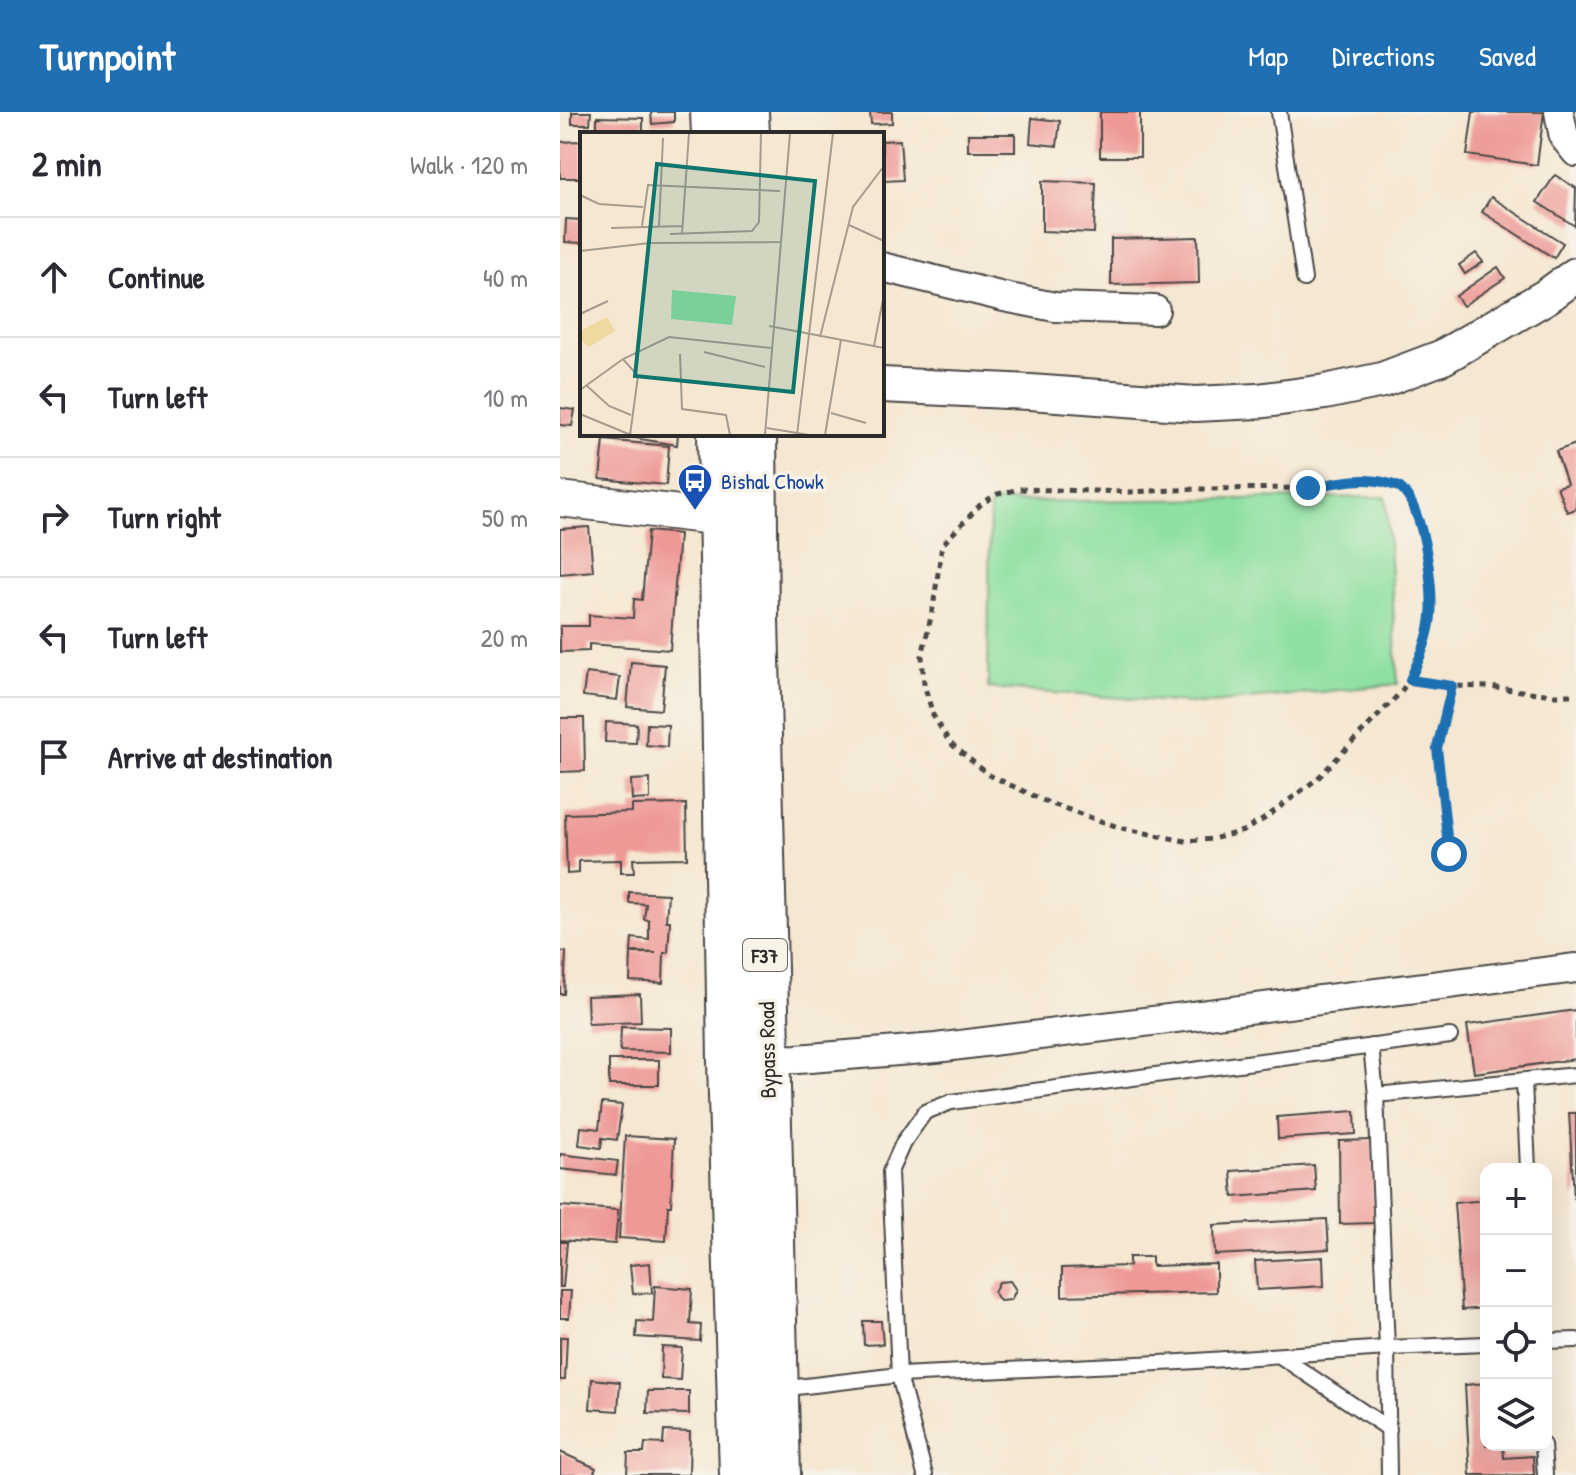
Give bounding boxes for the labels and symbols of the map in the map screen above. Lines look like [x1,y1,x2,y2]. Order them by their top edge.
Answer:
inset map [580,132,884,436]
bus stop icon: Bishal Chowk [676,462,714,512]
place label: Bishal Chowk [721,466,824,496]
route end [1290,470,1326,506]
route start [1431,836,1467,872]
road number: F37 [743,939,787,971]
street label: Bypass Road [751,1001,783,1099]

